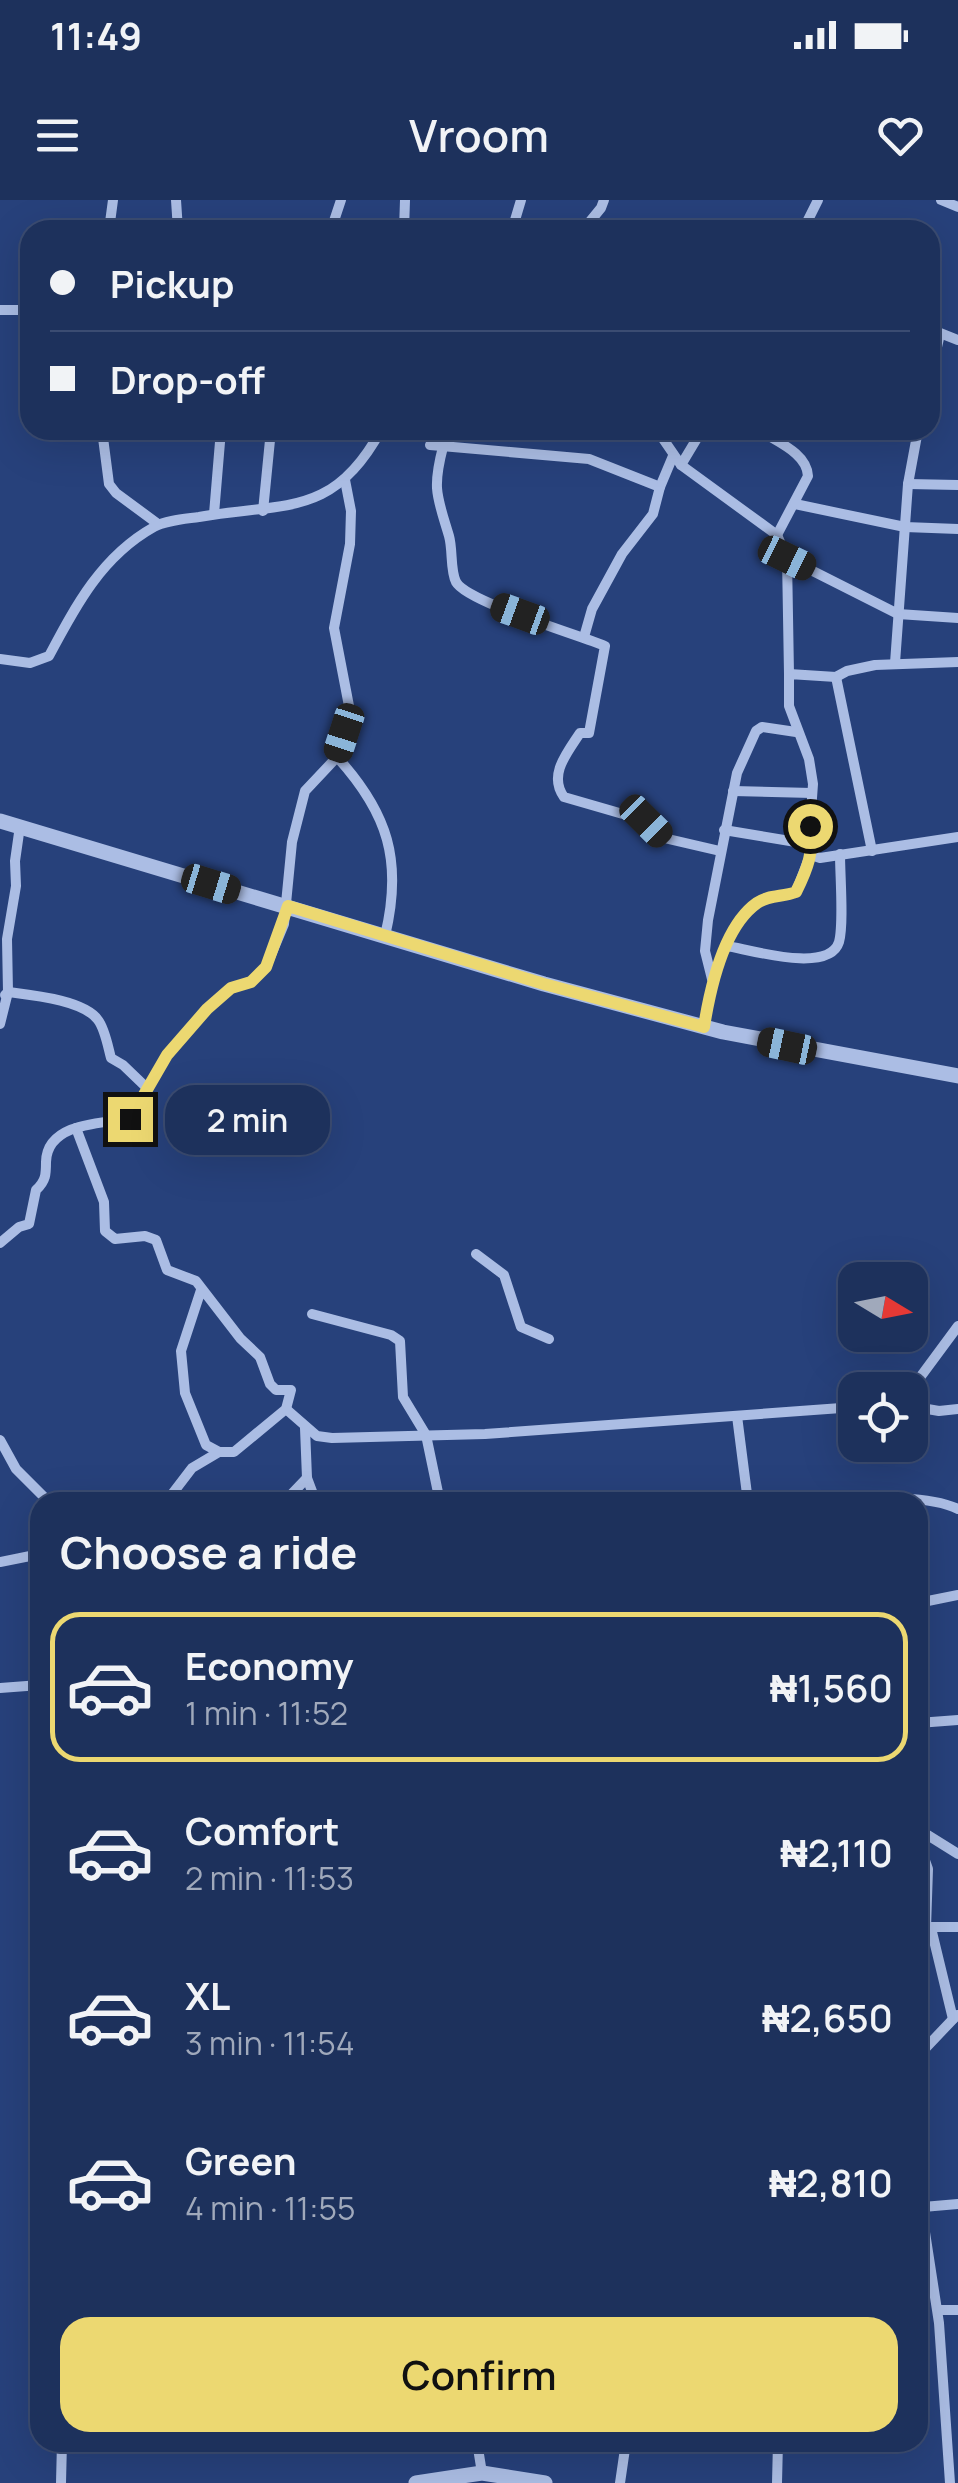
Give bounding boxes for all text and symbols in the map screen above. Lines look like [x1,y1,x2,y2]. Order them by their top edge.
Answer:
text: 11:49 [50,9,142,61]
text: Vroom [409,104,549,166]
icon: menu [30,108,85,163]
icon: heart [873,108,928,163]
text: Pickup [110,257,234,309]
text: Drop-off [110,353,265,405]
car [753,531,821,585]
car [487,590,553,638]
car [320,700,368,766]
car [614,789,678,853]
route start [788,804,833,849]
car [178,861,244,907]
car [755,1025,819,1067]
callout: 2 min [165,1084,330,1154]
route end [108,1097,153,1142]
text: 2 min [207,1098,288,1142]
north arrow [838,1262,928,1352]
map controls [838,1262,928,1462]
button: locate [838,1372,928,1462]
text: Choose a ride [60,1521,357,1583]
text: Economy [185,1639,354,1691]
icon: car [65,1642,155,1732]
text: ₦1,560 [770,1661,893,1713]
text: 1 min · 11:52 [185,1691,348,1735]
text: Comfort [185,1804,339,1856]
icon: car [65,1807,155,1897]
text: ₦2,110 [780,1826,893,1878]
text: 2 min · 11:53 [185,1856,354,1900]
text: XL [185,1969,230,2021]
icon: car [65,1972,155,2062]
text: ₦2,650 [762,1991,893,2043]
text: 3 min · 11:54 [185,2021,355,2065]
text: Green [185,2134,297,2186]
icon: car [65,2137,155,2227]
text: ₦2,810 [769,2156,893,2208]
text: 4 min · 11:55 [185,2186,355,2230]
button: Confirm [60,2317,898,2432]

